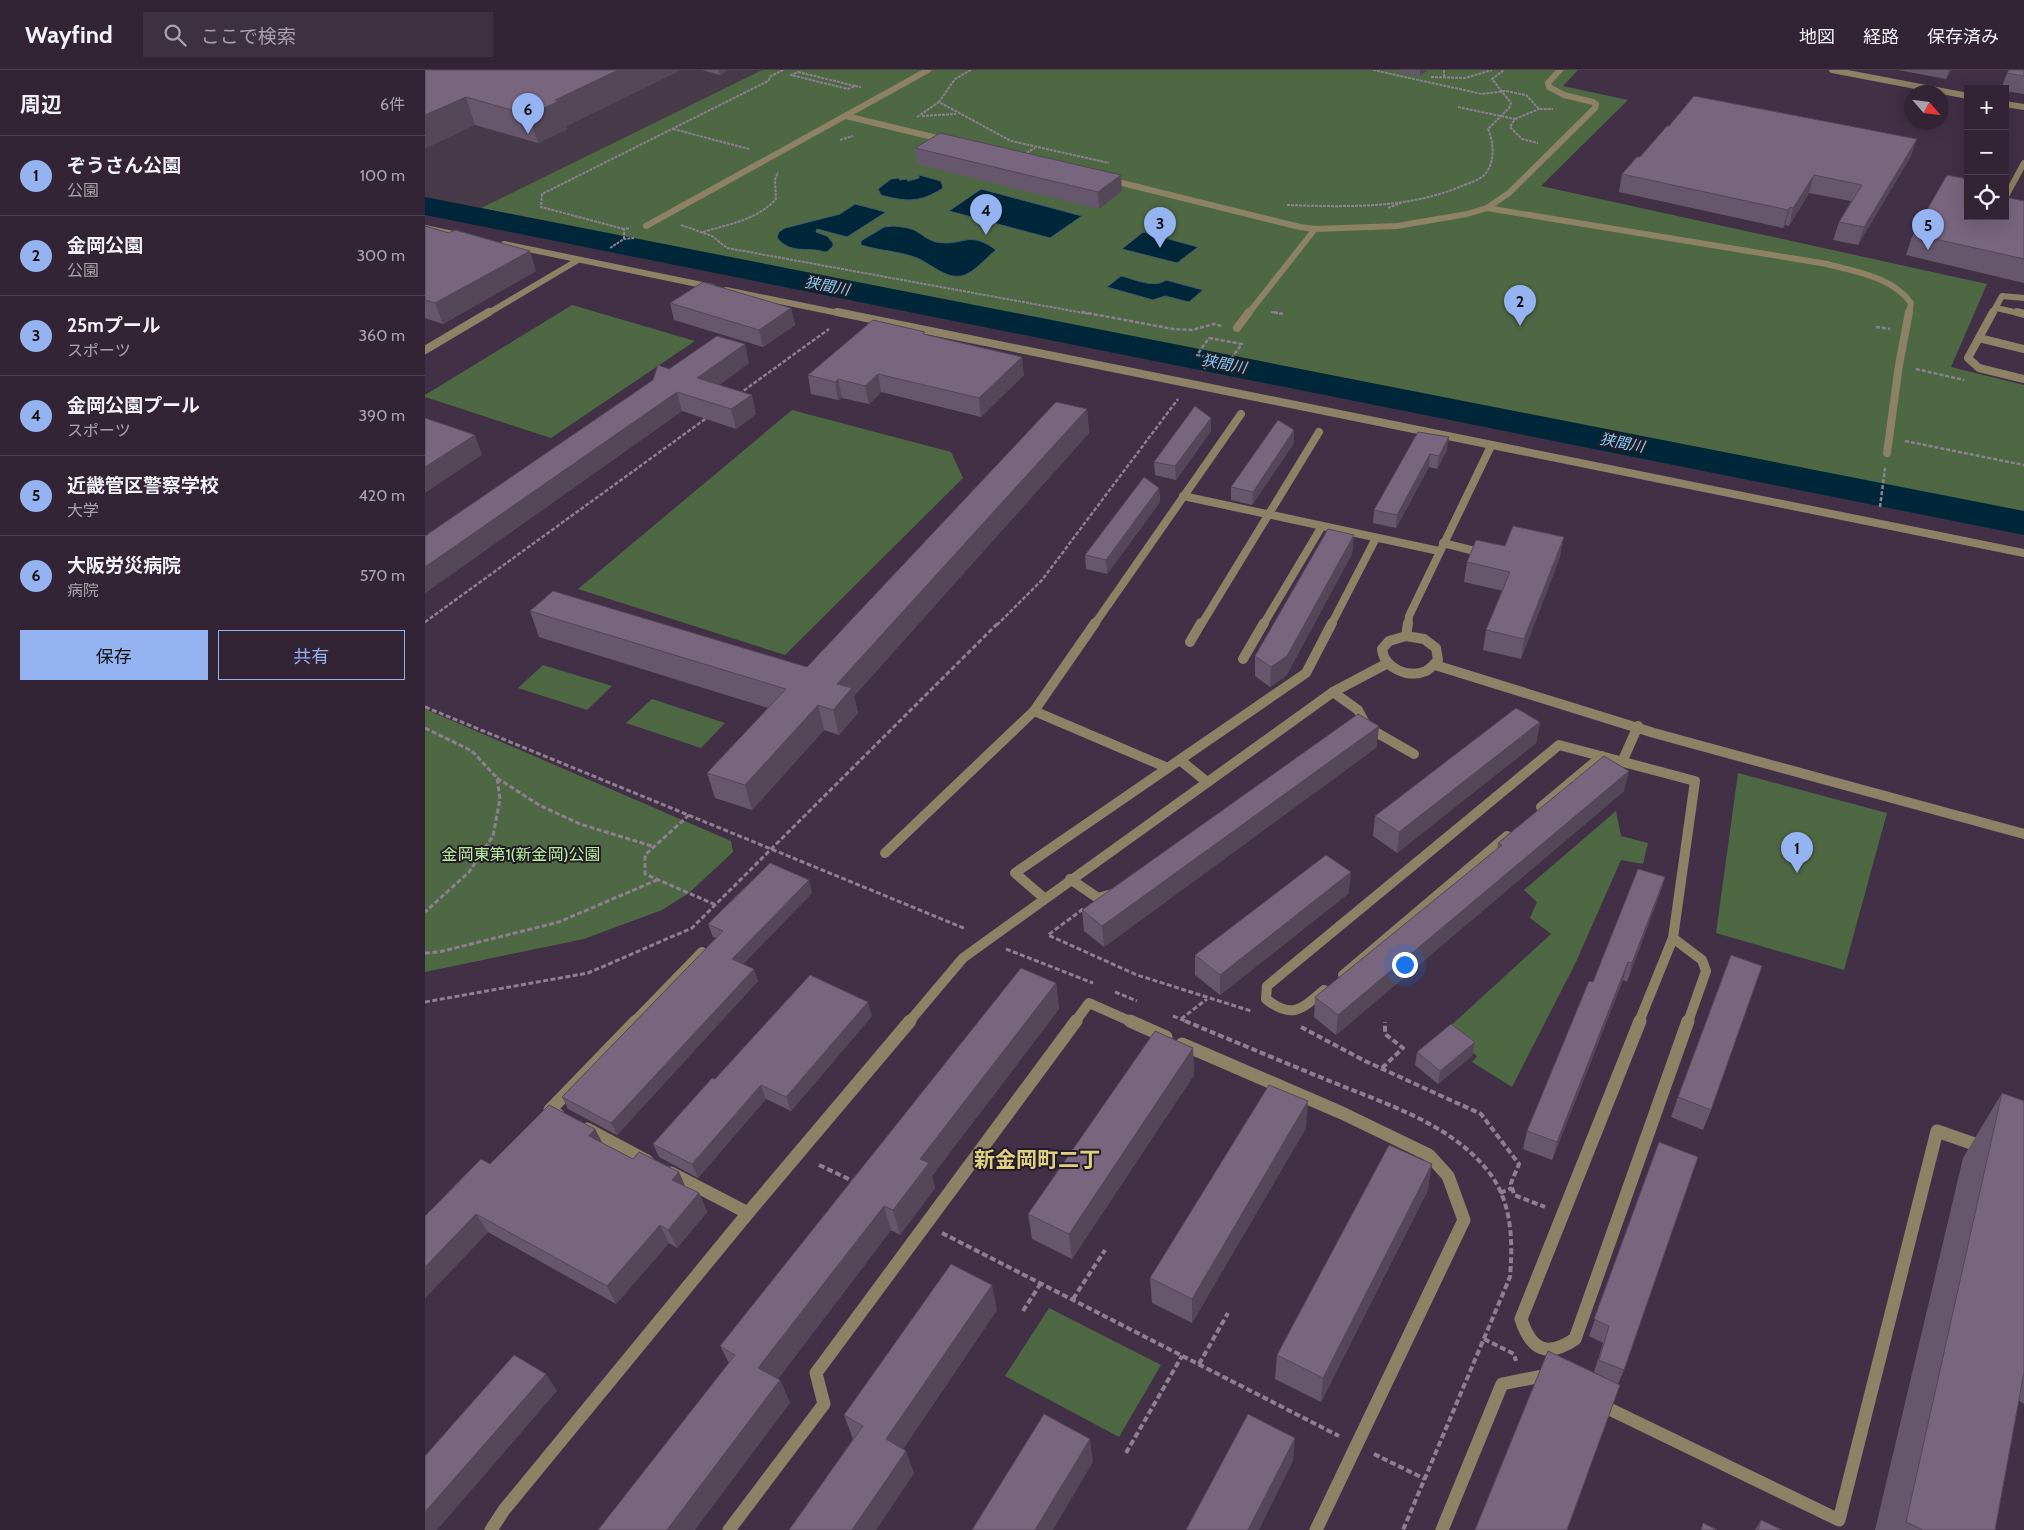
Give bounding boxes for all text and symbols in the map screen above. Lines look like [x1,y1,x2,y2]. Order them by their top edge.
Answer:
search box [143,12,493,57]
text: Wayfind [25,20,113,49]
icon: search [161,21,189,49]
text: ここで検索 [201,25,296,48]
text: 地図 [1799,26,1835,48]
text: 経路 [1863,26,1899,48]
text: 保存済み [1927,26,1999,48]
north arrow [1904,85,1949,130]
map controls [1964,85,2009,220]
button: + [1964,85,2009,130]
text: 周辺 [20,92,62,117]
pin: 6 [512,93,544,134]
text: 6件 [380,95,405,114]
button: − [1964,130,2009,175]
text: ぞうさん公園 [67,154,181,177]
text: 1 [33,166,39,185]
text: 100 m [360,166,405,185]
button: locate [1964,175,2009,220]
text: 公園 [67,181,99,200]
pin: 4 [970,194,1002,235]
pin: 3 [1144,207,1176,248]
pin: 5 [1912,209,1944,250]
text: 金岡公園 [67,234,143,257]
text: 2 [32,246,40,265]
text: 300 m [356,246,405,265]
text: 公園 [67,261,99,280]
water label: 狭間川 [803,273,853,300]
pin: 2 [1504,285,1536,326]
text: 25mプール [67,314,161,337]
text: 3 [32,326,40,345]
text: 360 m [358,326,405,345]
text: スポーツ [67,341,131,360]
water label: 狭間川 [1200,351,1250,378]
text: 金岡公園プール [67,394,200,417]
text: 4 [31,406,41,425]
text: 390 m [358,406,405,425]
text: スポーツ [67,421,131,440]
water label: 狭間川 [1598,430,1648,457]
text: 近畿管区警察学校 [67,474,219,497]
text: 5 [32,486,40,505]
text: 420 m [359,486,405,505]
text: 大学 [67,501,99,520]
text: 大阪労災病院 [67,554,181,577]
text: 6 [32,566,41,585]
text: 570 m [360,566,405,585]
text: 病院 [67,581,99,600]
button: 保存 [20,630,208,680]
button: 共有 [218,630,405,680]
pin: 1 [1781,832,1813,873]
park label: 金岡東第1(新金岡)公園 [441,845,601,864]
your location [1392,952,1418,978]
district label: 新金岡町二丁 [974,1147,1100,1172]

